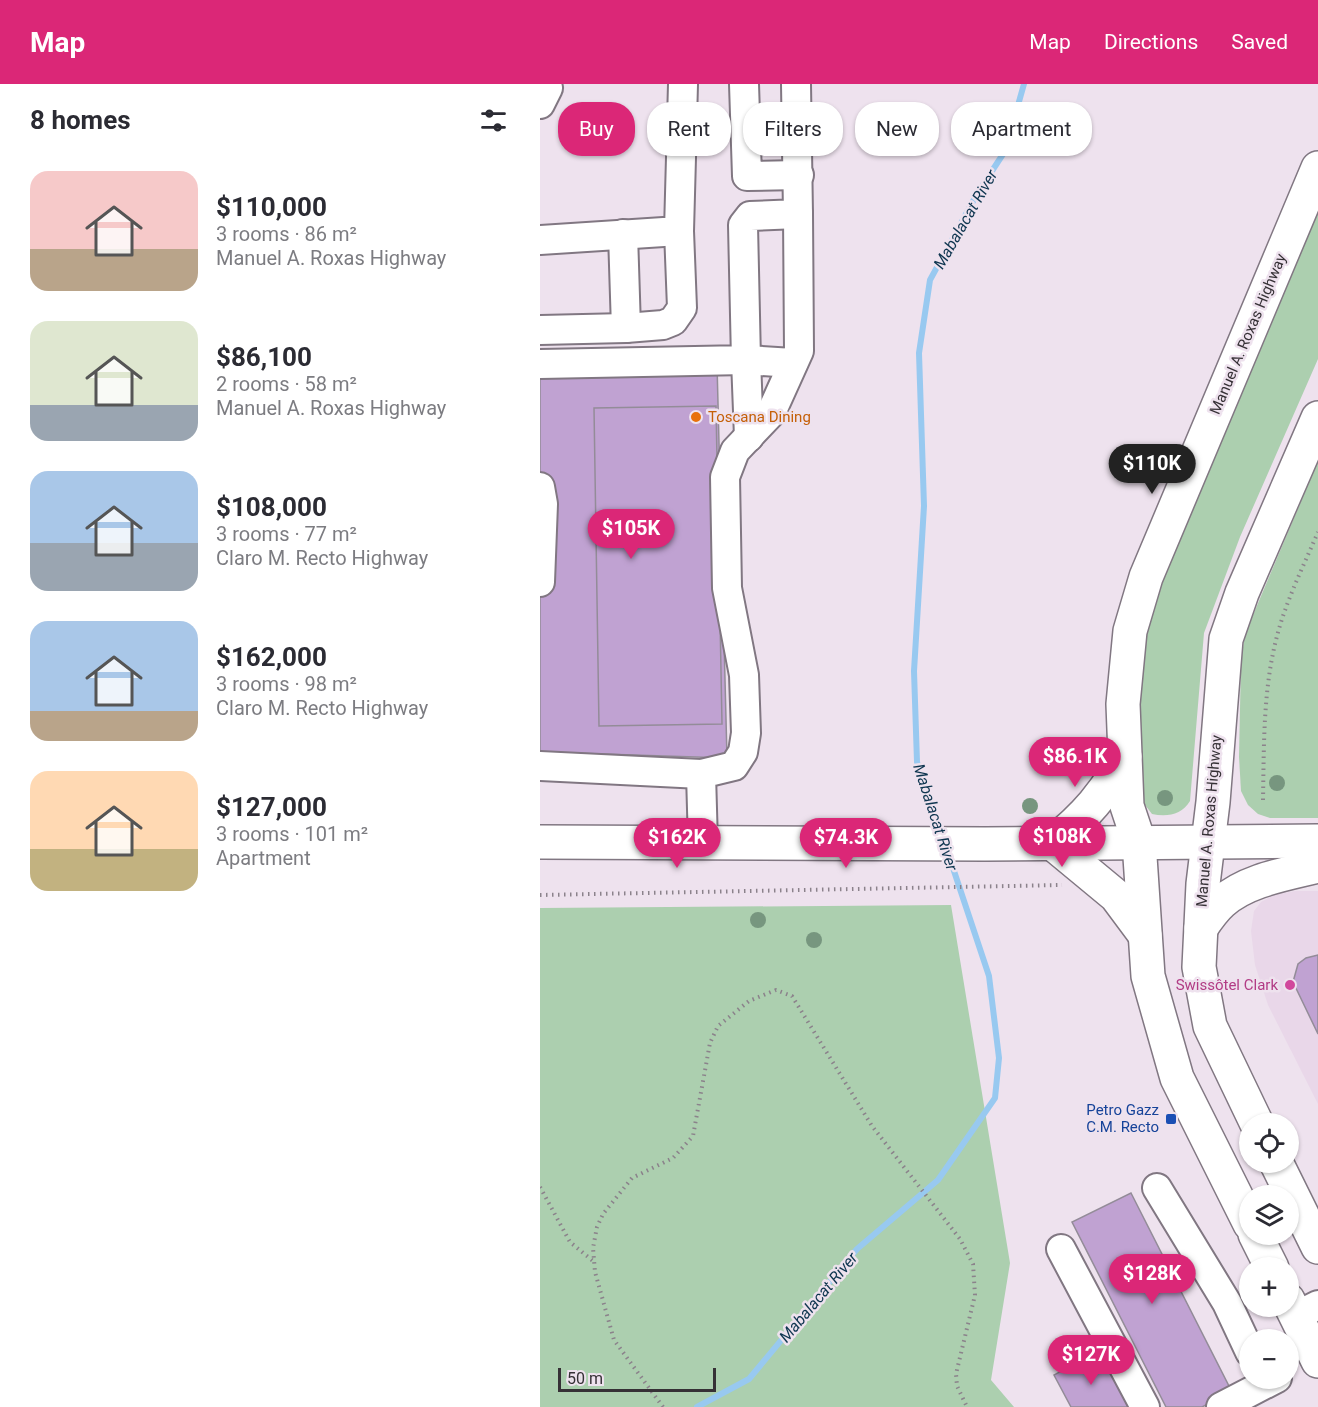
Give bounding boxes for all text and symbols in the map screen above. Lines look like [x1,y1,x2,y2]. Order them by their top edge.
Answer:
text: Map [30,26,85,59]
text: Map [1029,30,1071,54]
text: Directions [1104,30,1198,54]
text: Saved [1231,30,1288,54]
chip: Buy [558,102,635,156]
chip: Rent [647,102,731,156]
chip: Filters [743,102,843,156]
chip: New [855,102,939,156]
chip: Apartment [951,102,1092,156]
icon: filters [477,104,510,137]
text: 8 homes [30,105,131,135]
water label: Mabalacat River [929,166,1002,272]
text: $110,000 [216,192,327,222]
icon: home [78,195,150,267]
text: 3 rooms · 86 m² [216,222,357,246]
text: Manuel A. Roxas Highway [216,246,446,270]
street label: Manuel A. Roxas Highway [1206,251,1290,417]
text: $86,100 [216,342,312,372]
icon: home [78,345,150,417]
text: 2 rooms · 58 m² [216,372,357,396]
text: Manuel A. Roxas Highway [216,396,446,420]
place label: Toscana Dining [708,408,811,426]
marker: Toscana Dining [689,410,703,424]
pin: $110K [1110,444,1194,495]
text: $110K [1123,451,1181,475]
text: $108,000 [216,492,327,522]
icon: home [78,495,150,567]
pin: $105K [589,509,673,560]
text: $105K [602,516,660,540]
text: 3 rooms · 77 m² [216,522,357,546]
text: Claro M. Recto Highway [216,546,428,570]
text: $162,000 [216,642,327,672]
icon: home [78,645,150,717]
text: 3 rooms · 98 m² [216,672,357,696]
text: Claro M. Recto Highway [216,696,428,720]
street label: Manuel A. Roxas Highway [1193,734,1225,908]
pin: $86.1K [1026,737,1124,788]
text: $86.1K [1043,744,1107,768]
water label: Mabalacat River [909,761,962,874]
text: $127,000 [216,792,327,822]
icon: home [78,795,150,867]
pin: $108K [1020,817,1104,868]
pin: $162K [635,818,719,869]
pin: $74.3K [797,818,895,869]
text: 3 rooms · 101 m² [216,822,368,846]
text: $108K [1033,824,1091,848]
text: $162K [648,825,706,849]
text: $74.3K [814,825,878,849]
text: Apartment [216,846,311,870]
place label: Swissôtel Clark [1176,976,1278,994]
marker: Swissôtel Clark [1283,978,1297,992]
place label: Petro Gazz C.M. Recto [1086,1101,1159,1136]
marker: Petro Gazz C.M. Recto [1164,1112,1178,1126]
map controls [1239,1113,1299,1389]
button: locate [1239,1113,1299,1173]
button: layers [1239,1185,1299,1245]
water label: Mabalacat River [775,1248,862,1346]
pin: $128K [1110,1254,1194,1305]
button: + [1239,1257,1299,1317]
text: $128K [1123,1261,1181,1285]
button: − [1239,1329,1299,1389]
pin: $127K [1049,1335,1133,1386]
text: $127K [1062,1342,1120,1366]
scale bar [558,1365,716,1392]
text: 50 m [567,1369,603,1388]

